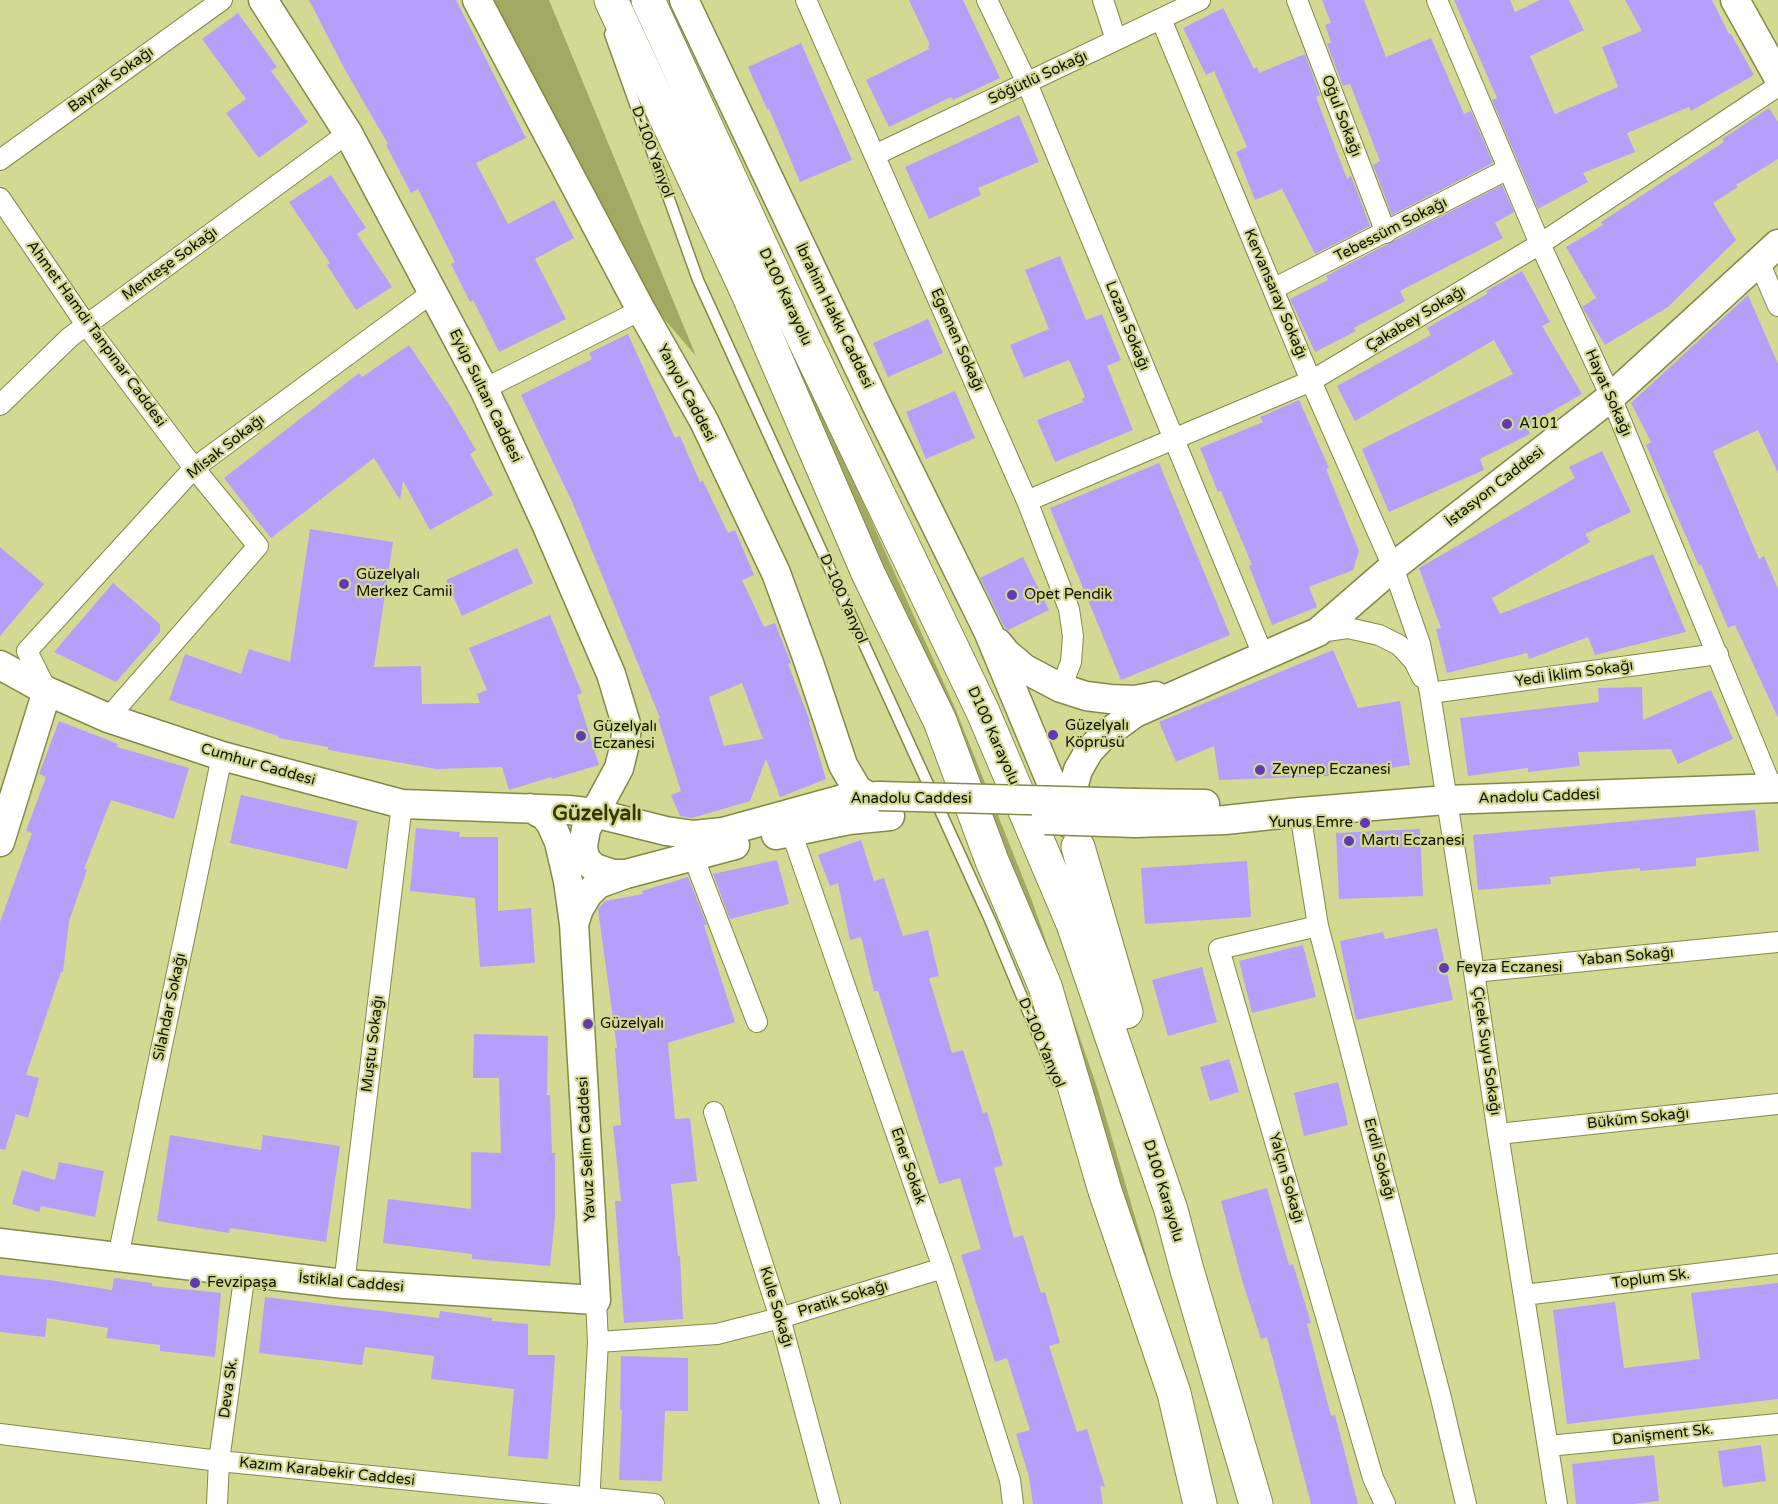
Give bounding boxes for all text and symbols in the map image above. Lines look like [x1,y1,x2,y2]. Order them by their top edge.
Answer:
street label: Bayrak Sokağı [65,43,157,117]
street label: Söğütlü Sokağı [985,47,1091,109]
street label: Oğul Sokağı [1317,73,1365,159]
street label: D-100 Yanyol [627,104,677,200]
street label: Tebessüm Sokağı [1332,194,1450,266]
street label: Menteşe Sokağı [119,223,221,305]
street label: Kervansaray Sokağı [1239,226,1311,362]
street label: Ahmet Hamdi Tanpınar Caddesi [22,237,170,431]
street label: İbrahim Hakkı Caddesi [791,240,877,392]
street label: D100 Karayolu [754,245,816,349]
street label: Lozan Sokağı [1101,279,1153,373]
street label: Çakabey Sokağı [1363,282,1469,356]
street label: Egemen Sokağı [926,286,988,394]
street label: Eyüp Sultan Caddesi [445,326,525,466]
street label: Yanyol Caddesi [653,341,719,445]
street label: Hayat Sokağı [1581,347,1635,439]
street label: Misak Sokağı [184,411,268,483]
place label: A101 [1519,415,1558,433]
marker: A101 [1500,417,1514,431]
street label: İstasyon Caddesi [1442,443,1548,531]
street label: D-100 Yanyol [815,551,871,647]
place label: Güzelyalı Merkez Camii [356,566,453,601]
marker: Güzelyalı Merkez Camii [337,577,351,591]
place label: Opet Pendik [1024,586,1112,604]
marker: Opet Pendik [1005,588,1019,602]
street label: Yedi İklim Sokağı [1514,657,1634,691]
street label: D100 Karayolu [963,684,1023,788]
place label: Güzelyalı Köprüsü [1065,717,1129,752]
place label: Güzelyalı Eczanesi [593,718,657,753]
marker: Güzelyalı Köprüsü [1046,728,1060,742]
marker: Güzelyalı Eczanesi [574,729,588,743]
street label: Cumhur Caddesi [199,740,317,790]
place label: Zeynep Eczanesi [1272,761,1391,779]
marker: Zeynep Eczanesi [1253,763,1267,777]
street label: Anadolu Caddesi [1478,786,1600,808]
street label: Anadolu Caddesi [850,790,972,808]
district label: Güzelyalı [552,801,642,827]
place label: Yunus Emre [1269,814,1353,832]
marker: Yunus Emre [1358,816,1372,830]
place label: Martı Eczanesi [1361,832,1465,850]
marker: Martı Eczanesi [1342,834,1356,848]
street label: Yaban Sokağı [1578,944,1674,970]
street label: Silahdar Sokağı [150,951,190,1063]
place label: Feyza Eczanesi [1456,959,1563,977]
marker: Feyza Eczanesi [1437,961,1451,975]
street label: Çiçek Suyu Sokağı [1468,985,1504,1117]
street label: Muştu Sokağı [358,995,388,1093]
street label: D-100 Yanyol [1014,995,1068,1091]
place label: Güzelyalı [600,1015,664,1033]
marker: Güzelyalı [581,1017,595,1031]
street label: Yavuz Selim Caddesi [574,1076,600,1222]
street label: Büküm Sokağı [1586,1105,1690,1133]
street label: Erdil Sokağı [1359,1116,1399,1202]
street label: Ener Sokak [887,1125,929,1207]
street label: Yalçın Sokağı [1264,1131,1308,1225]
street label: D100 Karayolu [1139,1138,1187,1244]
street label: Kule Sokağı [755,1265,797,1349]
street label: Toplum Sk. [1611,1265,1691,1293]
street label: İstiklal Caddesi [297,1269,405,1297]
place label: Fevzipaşa [207,1274,277,1292]
marker: Fevzipaşa [188,1276,202,1290]
street label: Pratik Sokağı [796,1277,890,1321]
street label: Deva Sk. [216,1357,242,1419]
street label: Danişment Sk. [1612,1421,1714,1449]
street label: Kazım Karabekir Caddesi [238,1454,416,1490]

